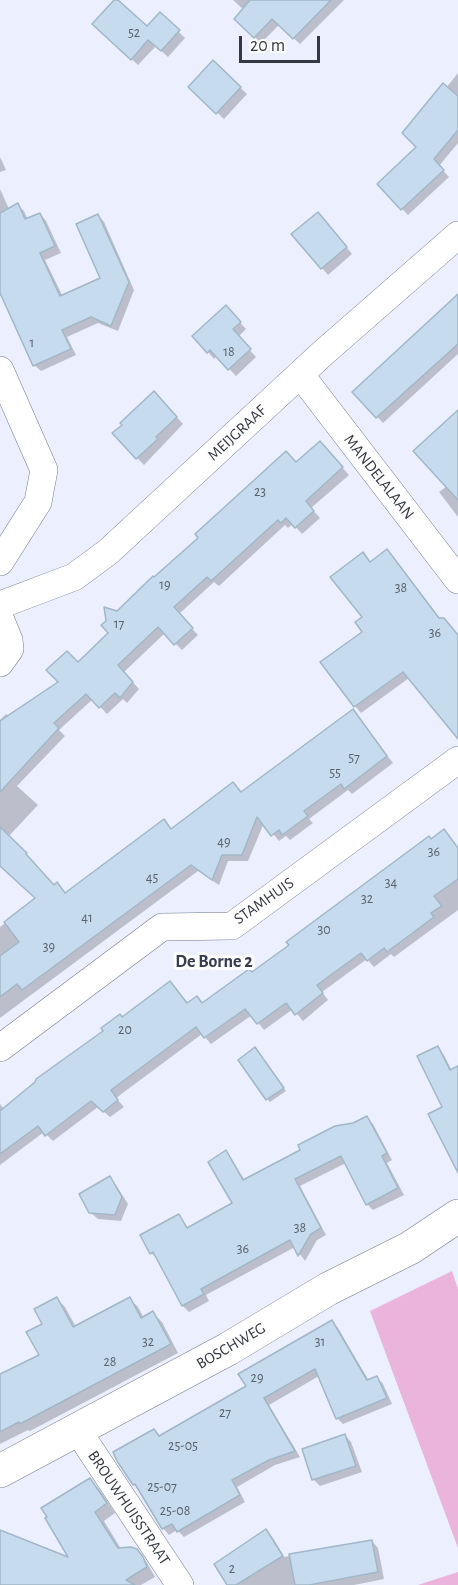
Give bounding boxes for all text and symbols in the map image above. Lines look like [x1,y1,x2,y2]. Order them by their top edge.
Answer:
scale bar [242,24,323,62]
house number: 52 [128,25,140,41]
text: 20 m [250,37,285,55]
house number: 1 [30,335,34,351]
house number: 18 [223,344,235,360]
street label: MEIJGRAAF [204,401,270,465]
street label: MANDELALAAN [340,431,418,523]
house number: 23 [254,484,266,500]
house number: 19 [159,577,171,593]
house number: 38 [395,580,407,596]
house number: 17 [114,616,124,632]
house number: 36 [429,625,441,641]
house number: 57 [348,750,360,766]
house number: 55 [329,765,341,781]
house number: 49 [217,834,231,850]
house number: 36 [428,844,440,860]
house number: 45 [146,870,158,886]
street label: STAMHUIS [230,873,298,929]
house number: 34 [385,875,397,891]
house number: 32 [361,891,373,907]
house number: 41 [81,910,93,926]
house number: 30 [317,922,331,938]
house number: 39 [43,939,55,955]
district label: De Borne 2 [175,951,253,973]
house number: 20 [118,1022,132,1038]
house number: 38 [294,1220,306,1236]
house number: 36 [237,1241,249,1257]
street label: BOSCHWEG [193,1319,269,1373]
house number: 32 [142,1334,154,1350]
house number: 31 [315,1334,325,1350]
house number: 28 [103,1354,117,1370]
house number: 29 [251,1370,263,1386]
house number: 27 [219,1405,231,1421]
house number: 25-05 [168,1438,198,1454]
street label: BROUWHUISSTRAAT [84,1447,174,1569]
house number: 25-07 [147,1479,177,1495]
house number: 25-08 [160,1503,190,1519]
house number: 2 [229,1561,235,1577]

